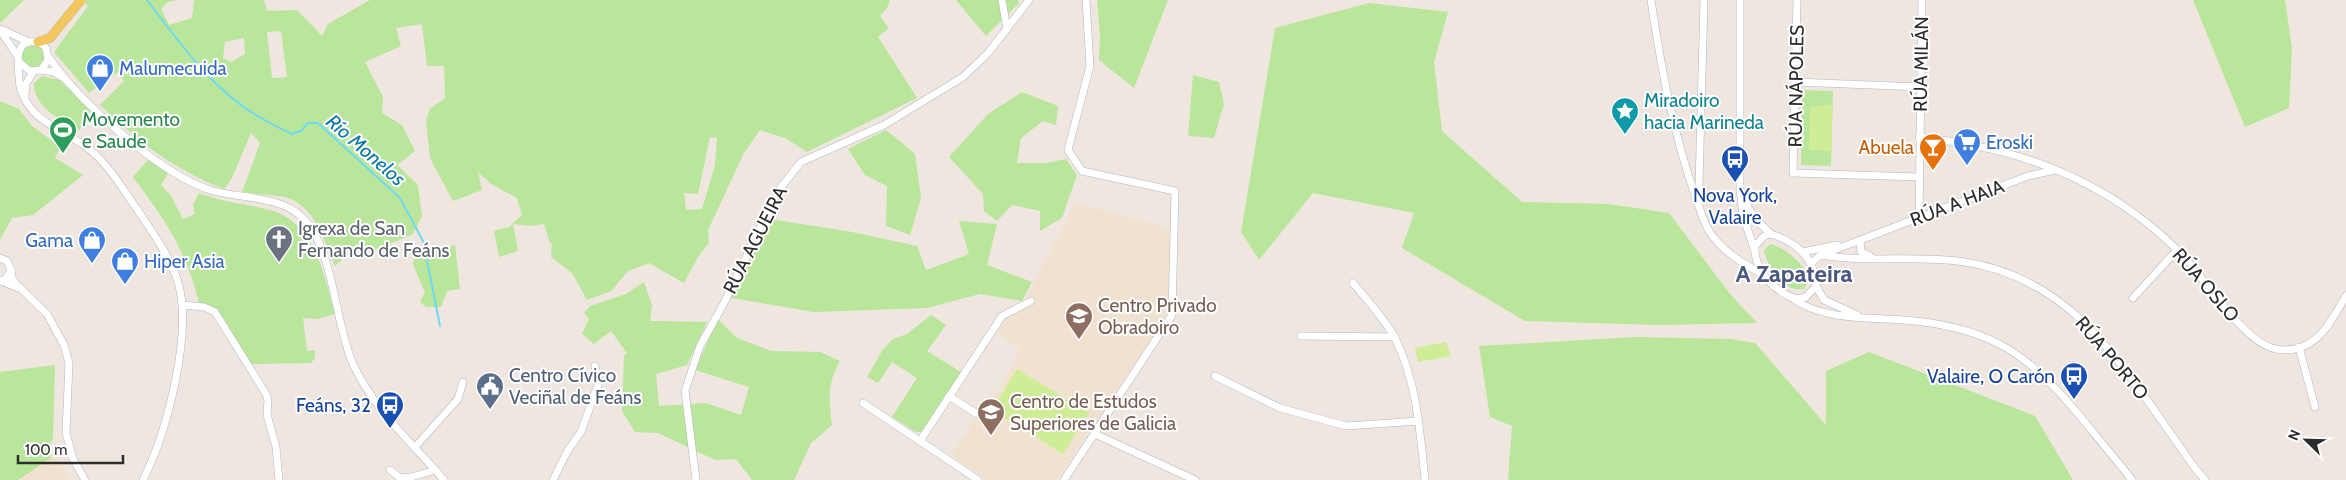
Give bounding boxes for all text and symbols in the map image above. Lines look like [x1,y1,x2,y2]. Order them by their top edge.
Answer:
street label: RÚA MILÁN [1908,16,1933,112]
street label: RÚA NÁPOLES [1782,24,1809,147]
shop icon: Malumecuida [85,53,115,92]
place label: Malumecuida [119,57,227,80]
place label: Miradoiro hacia Marineda [1644,89,1764,134]
place icon: Miradoiro hacia Marineda [1610,96,1640,135]
place label: Movemento e Saude [82,108,180,153]
water label: Río Monelos [322,109,411,191]
sports icon: Movemento e Saude [48,115,78,154]
supermarket icon: Eroski [1952,127,1982,166]
place label: Eroski [1986,131,2033,154]
bar icon: Abuela [1918,132,1948,171]
place label: Abuela [1858,136,1914,159]
bus stop icon: Nova York, Valaire [1720,144,1750,183]
street label: RÚA A HAIA [1907,174,2007,231]
street label: RÚA AGUEIRA [717,182,792,298]
place label: Nova York, Valaire [1693,184,1777,229]
place label: Igrexa de San Fernando de Feáns [298,217,450,262]
church icon: Igrexa de San Fernando de Feáns [264,224,294,263]
shop icon: Gama [77,225,107,264]
place label: Gama [25,229,73,252]
street label: RÚA OSLO [2168,243,2245,327]
shop icon: Hiper Asia [110,246,140,285]
place label: Hiper Asia [144,250,225,273]
district label: A Zapateira [1736,259,1852,288]
place label: Centro Privado Obradoiro [1098,294,1217,339]
school or university icon: Centro Privado Obradoiro [1064,301,1094,340]
street label: RÚA PORTO [2070,311,2154,404]
bus stop icon: Valaire, O Carón [2059,361,2089,400]
place label: Centro Cívico Veciñal de Feáns [509,364,641,409]
place label: Valaire, O Carón [1927,365,2055,388]
public building icon: Centro Cívico Veciñal de Feáns [475,371,505,410]
bus stop icon: Feáns, 32 [375,390,405,429]
place label: Centro de Estudos Superiores de Galicia [1010,390,1176,435]
place label: Feáns, 32 [296,394,371,417]
school or university icon: Centro de Estudos Superiores de Galicia [976,397,1006,436]
north arrow [2281,415,2331,465]
text: N [2284,427,2304,443]
scale bar [18,432,122,464]
text: 100 m [25,441,67,459]

